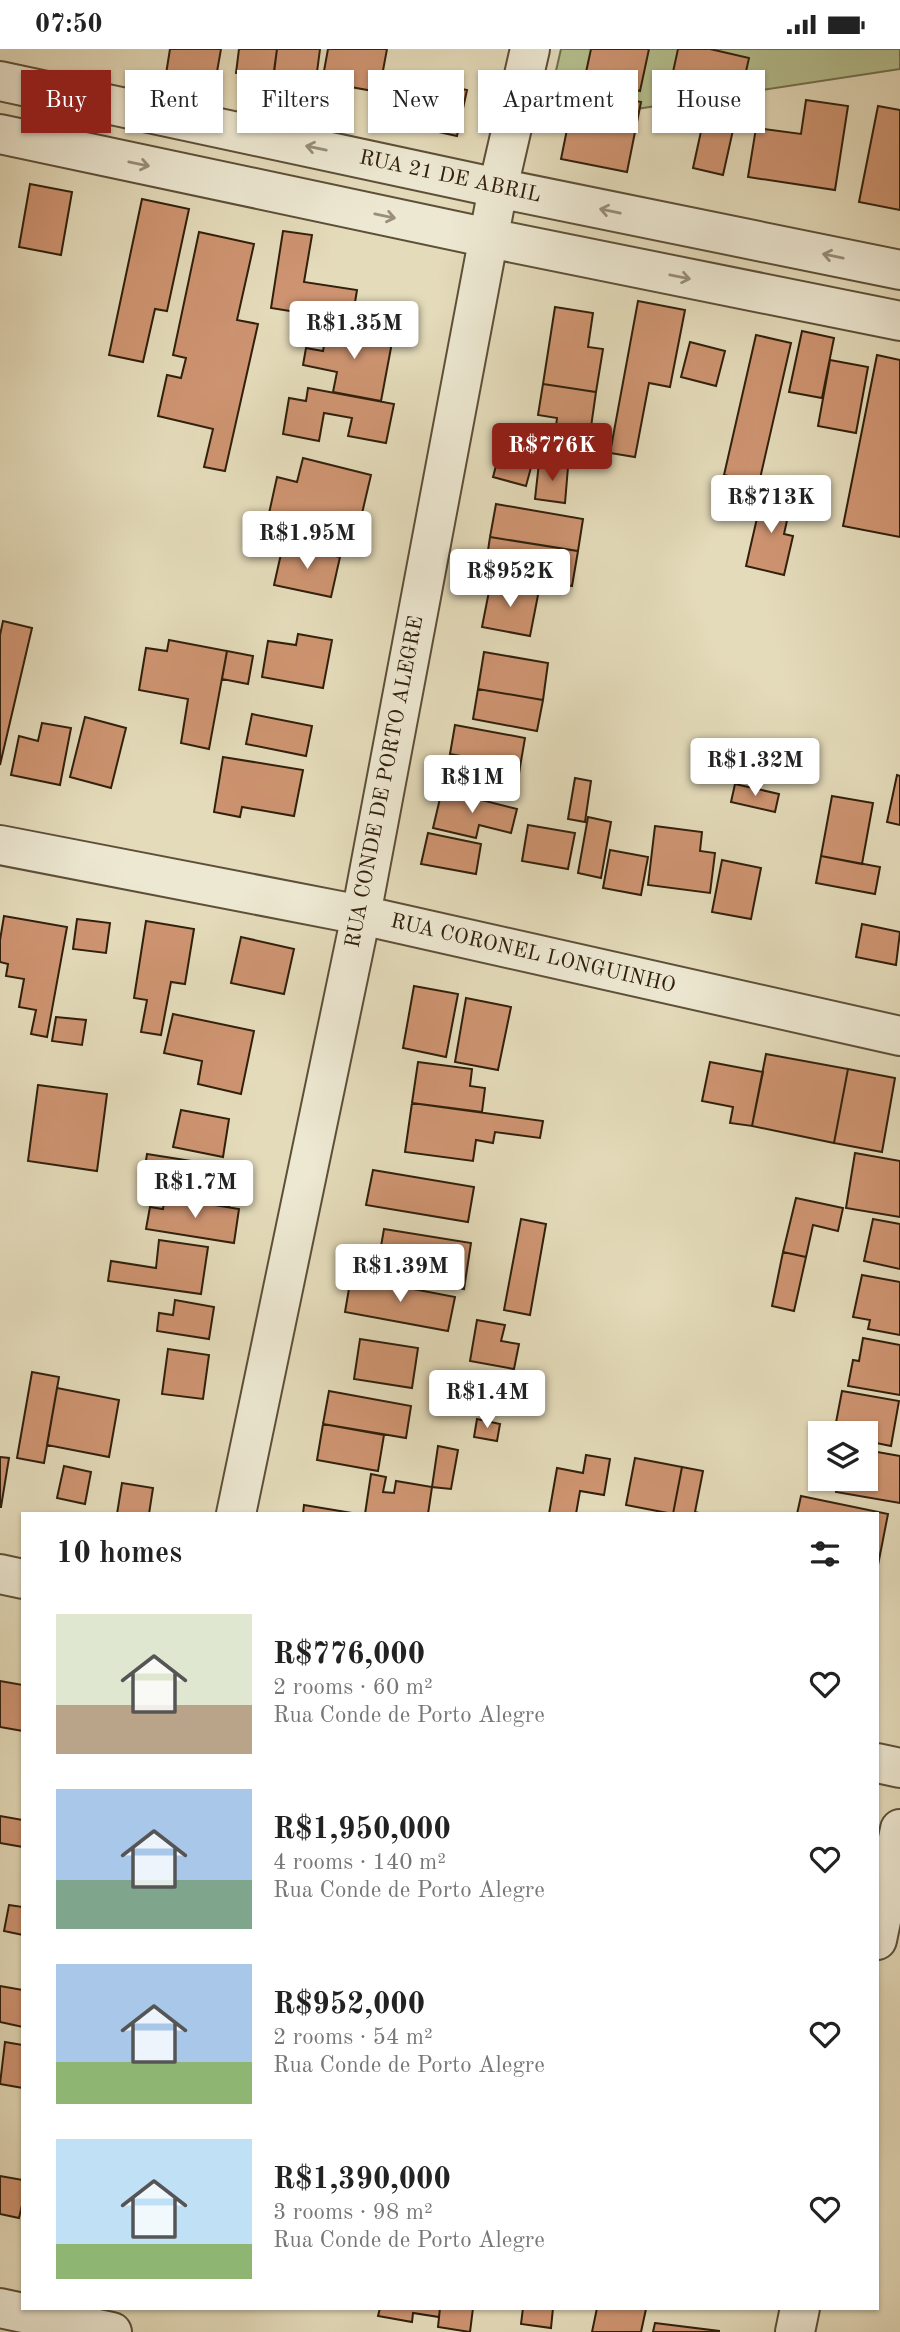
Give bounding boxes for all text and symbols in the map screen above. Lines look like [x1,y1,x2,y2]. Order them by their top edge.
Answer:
text: 07:50 [35,12,103,38]
chip: Buy [21,70,111,133]
chip: Rent [125,70,223,133]
chip: Filters [237,70,354,133]
chip: New [368,70,464,133]
chip: Apartment [478,70,638,133]
chip: House [652,70,765,133]
one-way arrow [305,141,328,155]
street label: RUA 21 DE ABRIL [357,147,543,207]
one-way arrow [127,157,150,171]
one-way arrow [599,203,622,217]
one-way arrow [373,210,396,224]
one-way arrow [822,249,845,263]
one-way arrow [668,270,691,284]
pin: R$1.35M [289,301,419,361]
text: R$1.35M [305,312,403,335]
pin: R$776K [495,423,609,483]
text: R$776K [508,434,596,457]
pin: R$713K [714,475,828,535]
text: R$713K [727,486,815,509]
pin: R$1.95M [242,511,372,571]
text: R$1.95M [258,522,356,545]
pin: R$952K [453,549,567,609]
text: R$952K [466,560,554,583]
street label: RUA CONDE DE PORTO ALEGRE [342,614,428,950]
pin: R$1.32M [690,739,820,798]
text: R$1.32M [706,749,804,772]
pin: R$1M [431,755,513,815]
text: R$1M [440,766,504,789]
street label: RUA CORONEL LONGUINHO [388,911,678,997]
pin: R$1.7M [138,1161,252,1220]
text: R$1.7M [153,1171,237,1194]
pin: R$1.39M [335,1245,465,1304]
text: R$1.39M [351,1255,449,1278]
pin: R$1.4M [430,1371,544,1430]
text: R$1.4M [445,1381,529,1404]
map controls [808,1421,878,1491]
button: layers [808,1421,878,1491]
icon: filters [806,1535,844,1573]
text: 10 homes [56,1539,182,1569]
text: R$776,000 [273,1640,425,1670]
icon: home [112,1642,196,1726]
icon: heart [806,1665,844,1703]
text: 2 rooms · 60 m² [273,1676,433,1699]
text: Rua Conde de Porto Alegre [273,1704,545,1727]
text: R$1,950,000 [273,1815,451,1845]
icon: home [112,1817,196,1901]
icon: heart [806,1840,844,1878]
text: 4 rooms · 140 m² [273,1851,446,1874]
text: Rua Conde de Porto Alegre [273,1879,545,1902]
text: R$952,000 [273,1990,425,2020]
icon: home [112,1992,196,2076]
icon: heart [806,2015,844,2053]
text: 2 rooms · 54 m² [273,2026,433,2049]
text: Rua Conde de Porto Alegre [273,2054,545,2077]
text: R$1,390,000 [273,2165,451,2195]
icon: home [112,2167,196,2251]
icon: heart [806,2190,844,2228]
text: 3 rooms · 98 m² [273,2201,433,2224]
text: Rua Conde de Porto Alegre [273,2229,545,2252]

